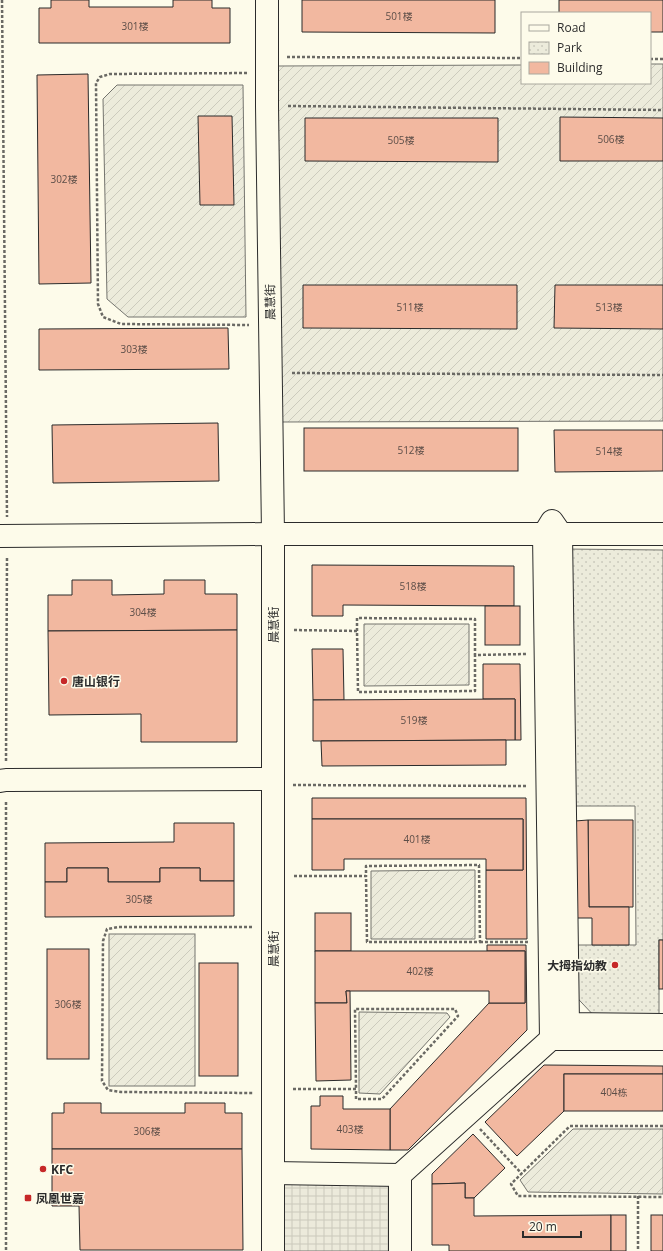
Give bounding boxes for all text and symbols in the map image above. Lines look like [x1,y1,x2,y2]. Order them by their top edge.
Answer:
house number: 501楼 [385,9,413,23]
legend [521,12,651,84]
house number: 301楼 [121,19,149,33]
text: Road [557,19,586,36]
text: Park [557,39,583,56]
text: Building [557,59,603,76]
house number: 506楼 [597,132,625,146]
house number: 505楼 [387,133,415,147]
house number: 302楼 [50,172,78,186]
street label: 晨慧街 [261,284,279,320]
house number: 511楼 [396,300,424,314]
house number: 513楼 [595,300,623,314]
house number: 303楼 [120,342,148,356]
house number: 512楼 [397,443,425,457]
house number: 514楼 [595,444,623,458]
house number: 518楼 [399,579,427,593]
house number: 304楼 [129,605,157,619]
street label: 晨慧街 [265,607,282,643]
place label: 唐山银行 [72,673,120,690]
marker: 唐山银行 [59,676,69,686]
house number: 519楼 [400,713,428,727]
house number: 401楼 [403,832,431,846]
house number: 305楼 [125,892,153,906]
street label: 晨慧街 [265,931,282,967]
place label: 大拇指幼教 [547,957,607,974]
marker: 大拇指幼教 [610,960,620,970]
house number: 402楼 [406,964,434,978]
house number: 306楼 [54,997,82,1011]
house number: 404栋 [600,1085,628,1099]
house number: 403楼 [336,1122,364,1136]
house number: 306楼 [133,1124,161,1138]
place label: KFC [51,1161,74,1178]
marker: KFC [38,1164,48,1174]
place label: 凤凰世嘉 [36,1190,84,1207]
marker: 凤凰世嘉 [23,1193,33,1203]
scale bar [523,1213,581,1239]
text: 20 m [529,1218,557,1235]

